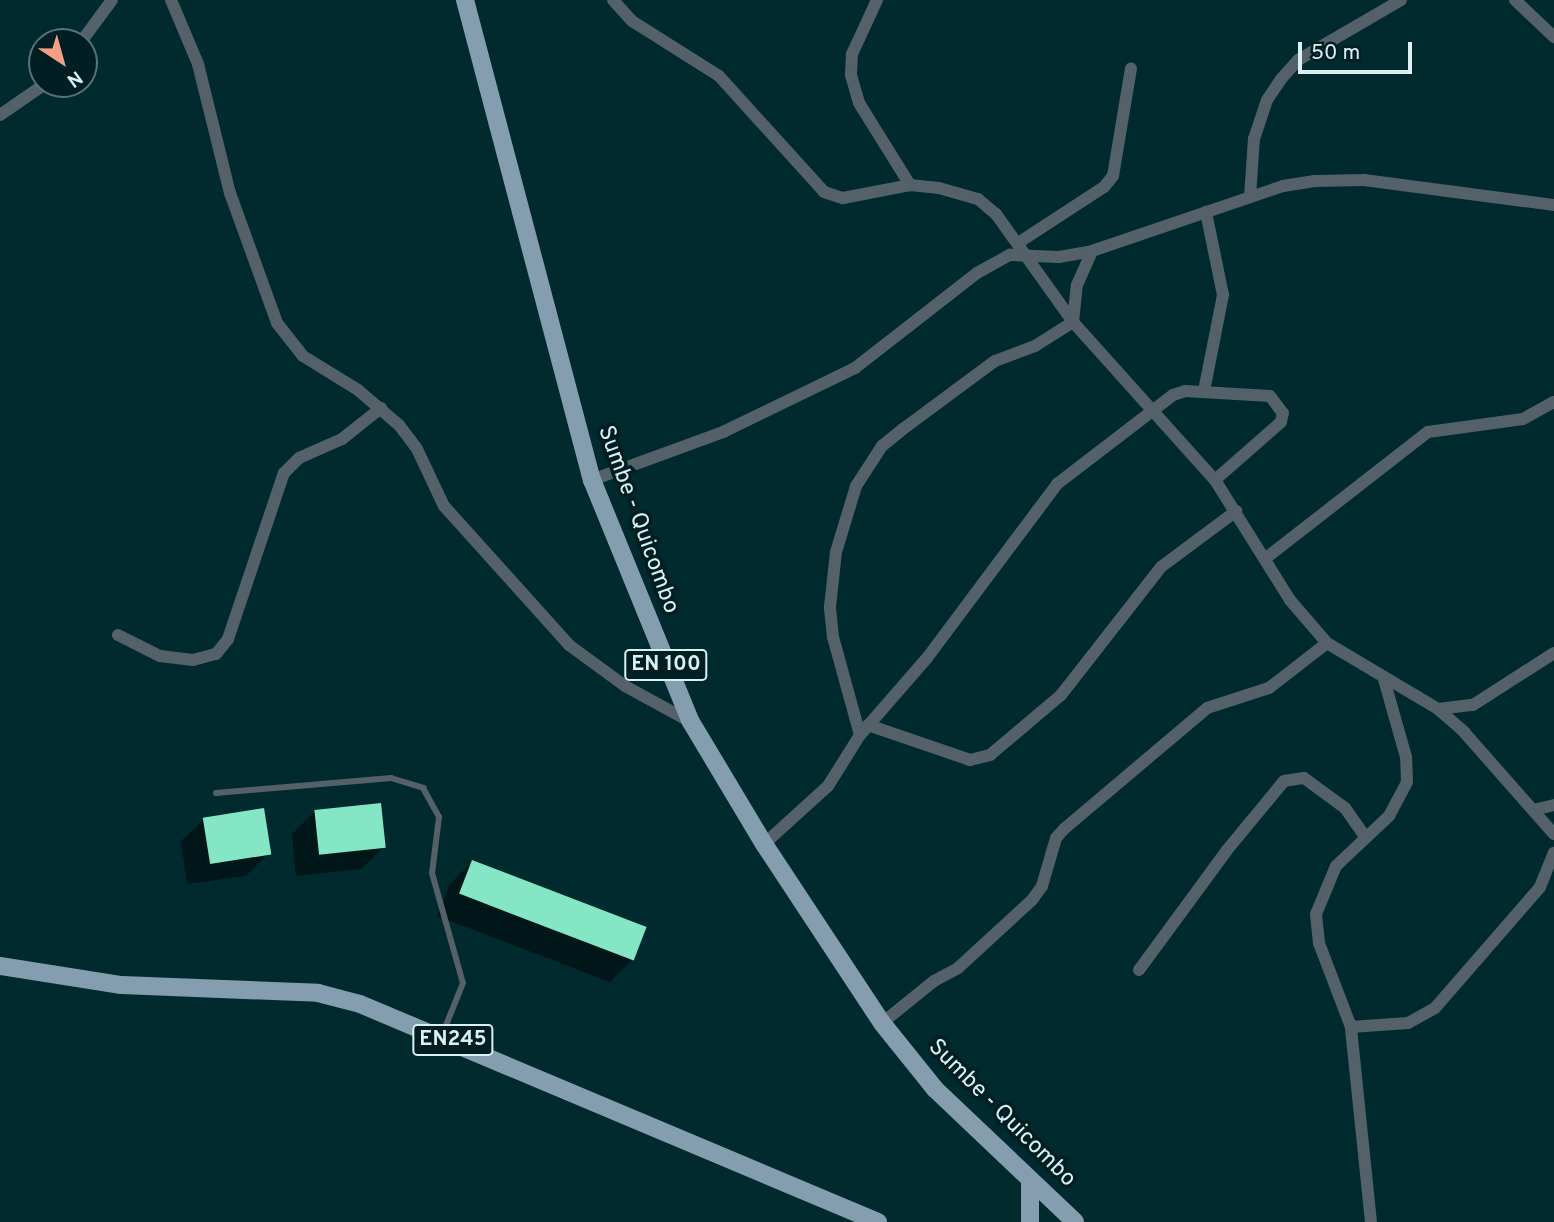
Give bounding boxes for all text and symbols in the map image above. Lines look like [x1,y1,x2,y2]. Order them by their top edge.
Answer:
north arrow [28,28,98,98]
scale bar [1302,28,1416,72]
text: 50 m [1311,40,1360,67]
text: N [62,65,87,92]
street label: Sumbe - Quicombo [590,422,684,618]
road number: EN 100 [624,648,708,682]
road number: EN245 [411,1023,495,1058]
street label: Sumbe - Quicombo [921,1034,1081,1194]

